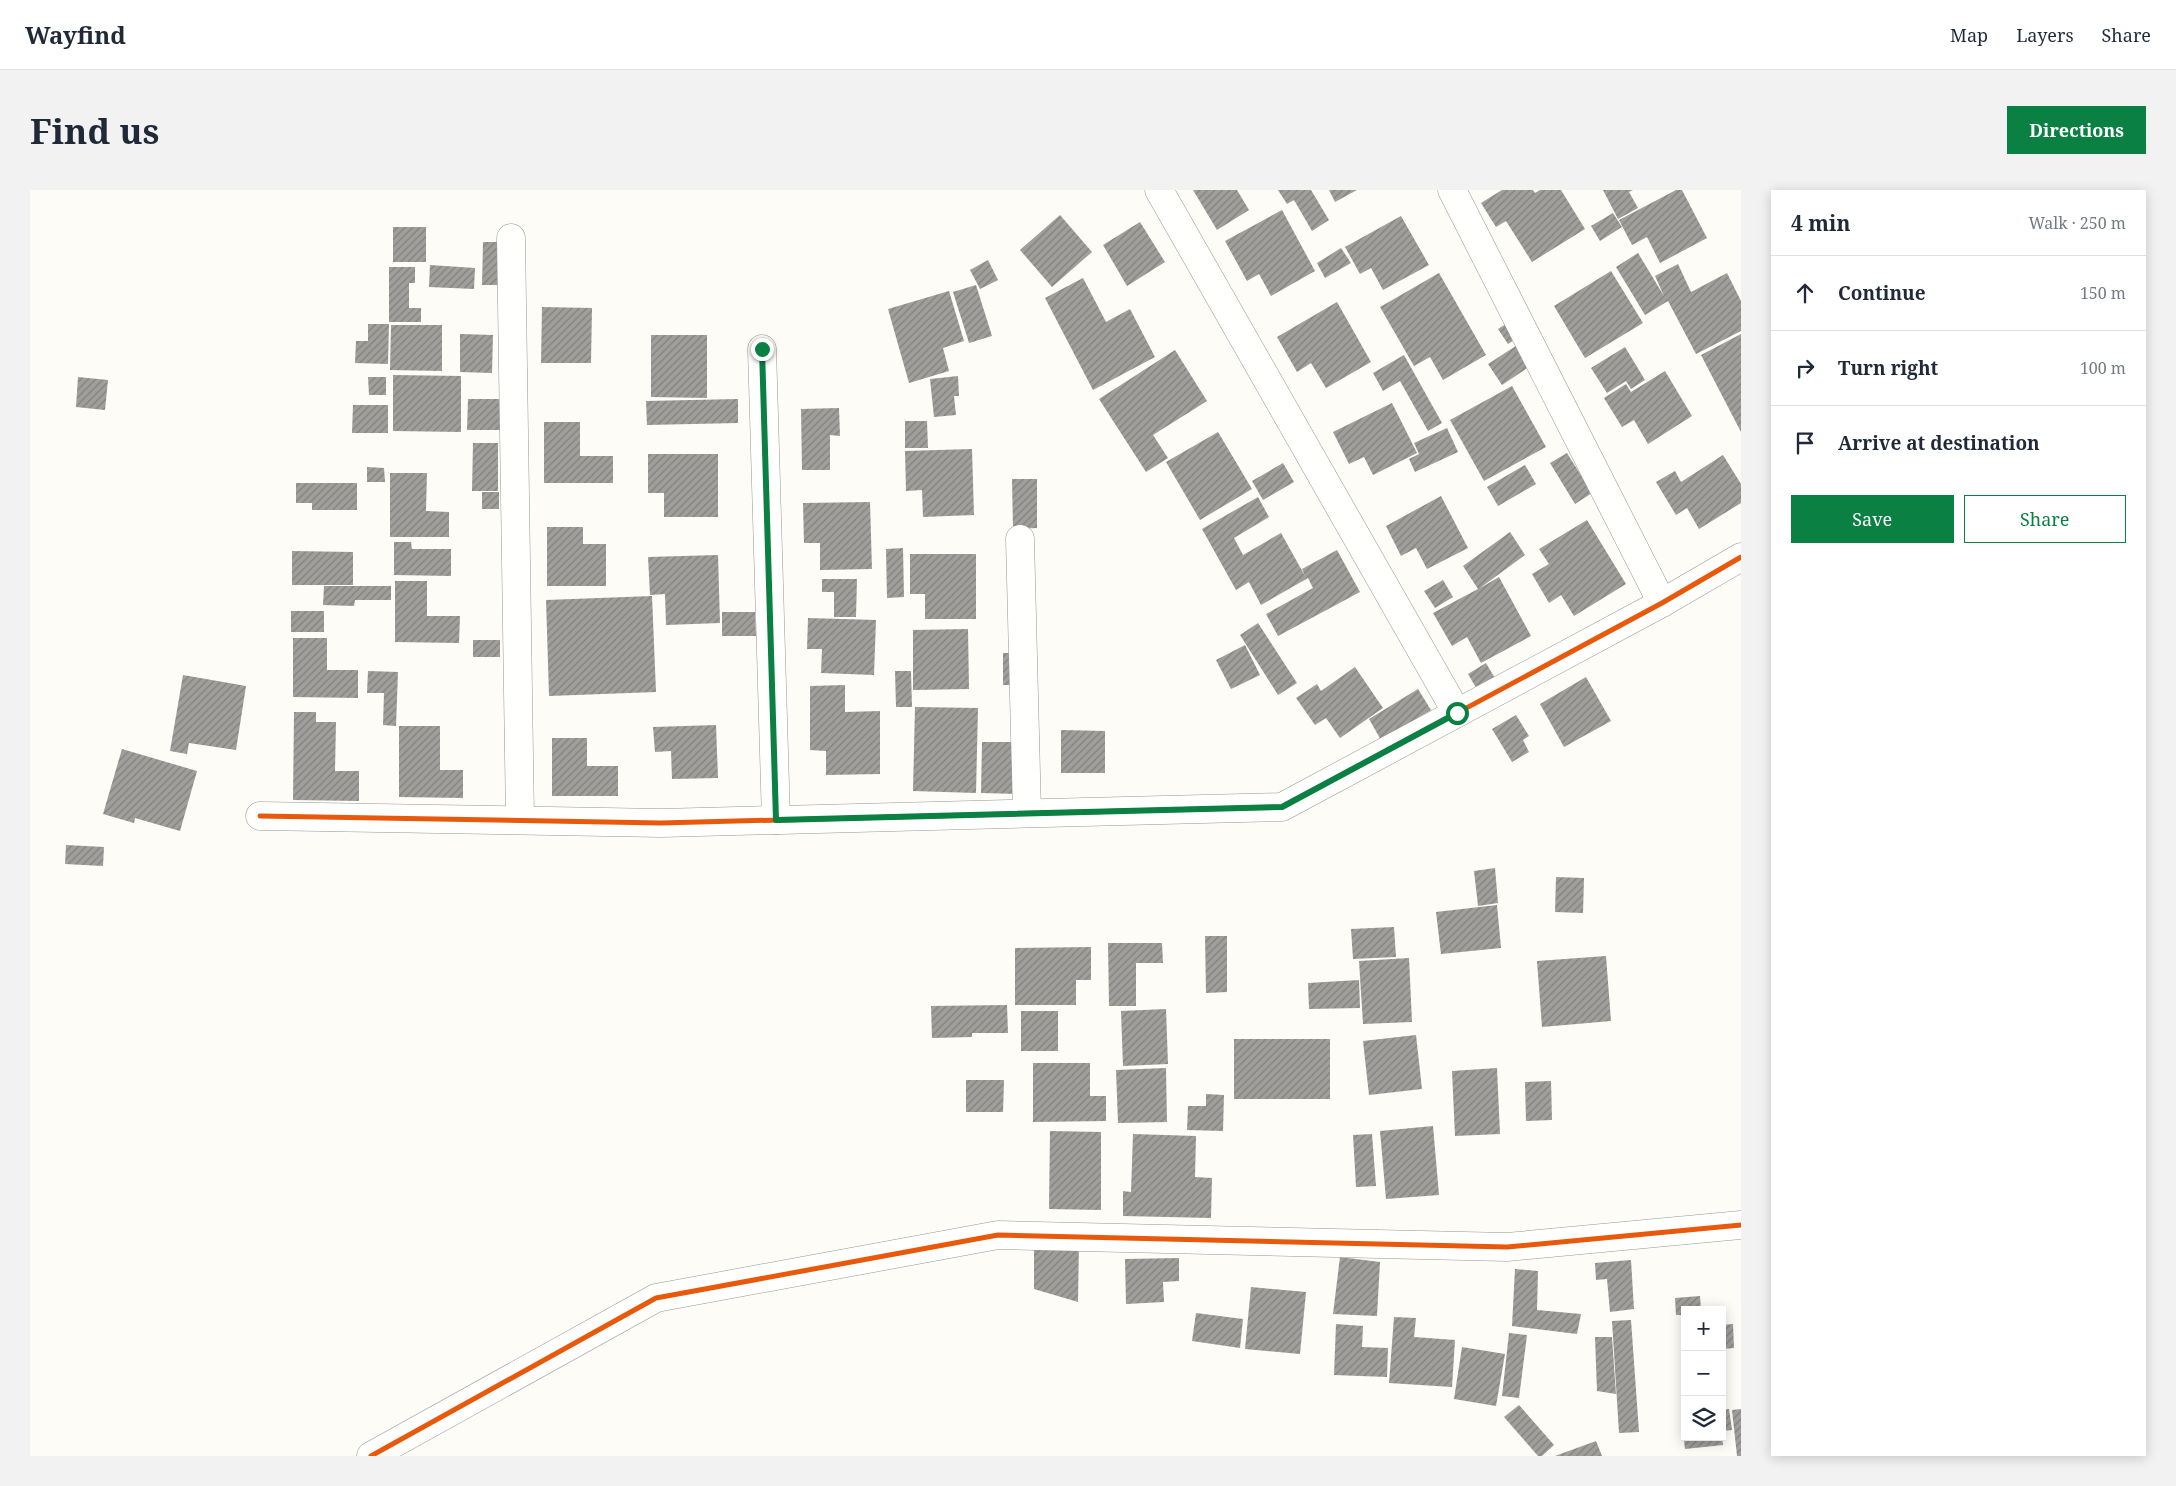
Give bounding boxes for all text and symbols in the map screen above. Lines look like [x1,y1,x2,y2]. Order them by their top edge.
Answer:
text: Wayfind [25,18,126,51]
text: Map [1950,23,1988,47]
text: Layers [2016,23,2074,47]
text: Share [2102,23,2151,47]
button: Directions [2007,106,2146,154]
text: Find us [30,107,159,154]
text: 4 min [1791,209,1850,237]
text: Walk · 250 m [2029,212,2126,234]
icon: ahead [1791,279,1819,307]
text: Continue [1838,280,1926,306]
text: 150 m [2080,282,2126,304]
route end [751,338,774,361]
icon: right [1791,354,1819,382]
text: Turn right [1838,355,1938,381]
text: 100 m [2080,357,2126,379]
icon: arrive [1791,429,1819,457]
text: Arrive at destination [1838,430,2040,456]
button: Save [1791,495,1954,543]
button: Share [1964,495,2126,543]
route start [1446,702,1469,725]
map controls [1681,1306,1726,1441]
button: + [1681,1306,1726,1351]
button: − [1681,1351,1726,1396]
button: layers [1681,1396,1726,1441]

